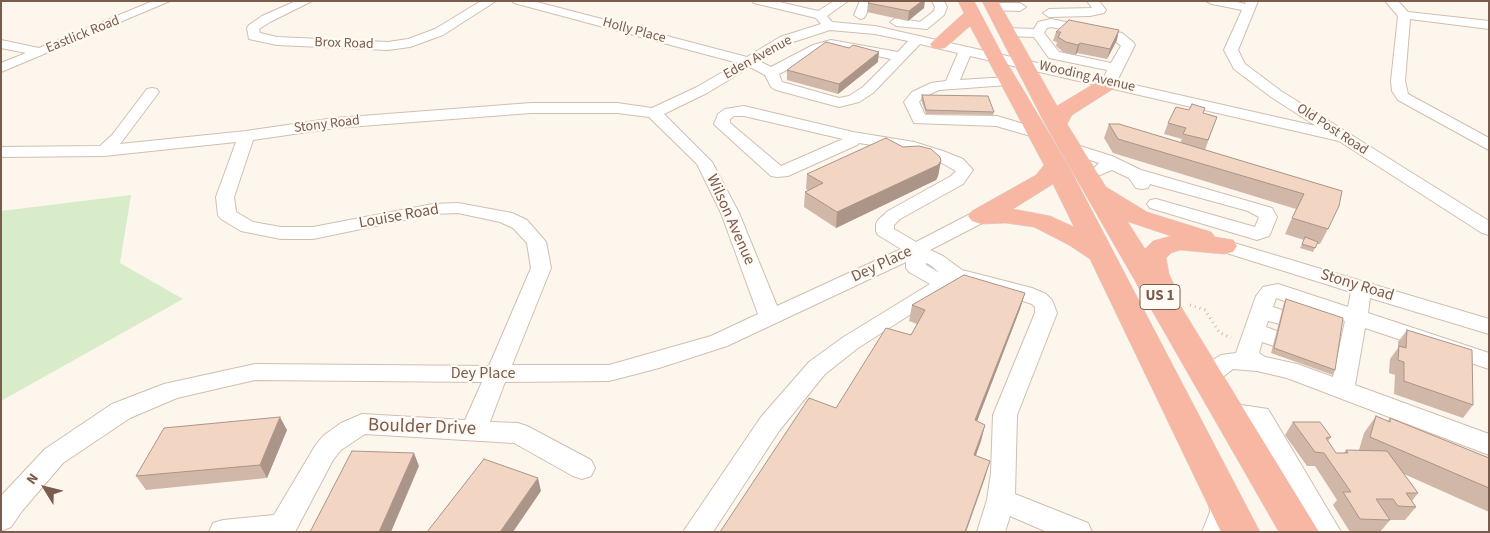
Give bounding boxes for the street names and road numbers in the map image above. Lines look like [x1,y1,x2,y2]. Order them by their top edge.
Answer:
street label: Eastlick Road [44,13,122,57]
street label: Holly Place [601,15,667,47]
street label: Eden Avenue [721,32,795,84]
street label: Brox Road [314,35,374,53]
street label: Wooding Avenue [1037,58,1137,96]
street label: Old Post Road [1293,101,1371,159]
street label: Stony Road [293,113,361,137]
street label: Wilson Avenue [701,172,759,268]
street label: Louise Road [357,201,441,233]
street label: Dey Place [849,243,915,287]
street label: Stony Road [1318,266,1396,306]
road number: US 1 [1140,284,1180,310]
street label: Dey Place [451,364,515,384]
street label: Boulder Drive [368,415,476,441]

